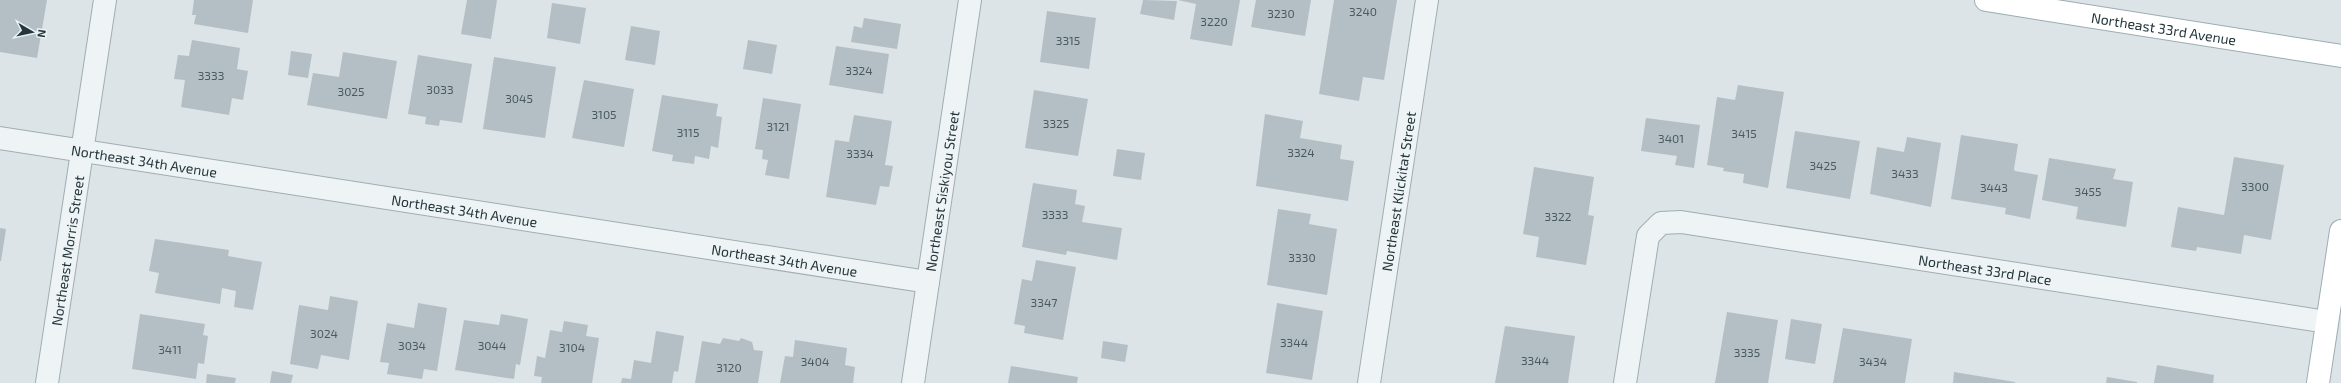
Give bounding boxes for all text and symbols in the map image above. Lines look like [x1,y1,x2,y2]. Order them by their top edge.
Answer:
house number: 3240 [1349,4,1377,18]
house number: 3230 [1267,6,1295,20]
street label: Northeast 33rd Avenue [2090,8,2238,48]
north arrow [12,12,52,52]
house number: 3220 [1200,14,1228,28]
text: N [35,29,49,39]
house number: 3315 [1056,33,1080,47]
house number: 3324 [845,63,873,77]
house number: 3333 [198,68,224,82]
house number: 3033 [426,82,454,96]
house number: 3025 [337,84,365,98]
house number: 3045 [505,91,533,105]
house number: 3105 [591,107,617,121]
street label: Northeast Siskiyou Street [921,110,962,273]
street label: Northeast Klickitat Street [1378,110,1419,272]
house number: 3325 [1043,116,1069,130]
house number: 3121 [767,119,789,133]
house number: 3115 [677,125,699,139]
house number: 3415 [1731,126,1757,140]
house number: 3401 [1658,131,1684,145]
street label: Northeast 34th Avenue [70,141,218,180]
house number: 3324 [1287,145,1315,159]
house number: 3334 [846,146,874,160]
house number: 3425 [1809,158,1837,172]
house number: 3433 [1891,166,1919,180]
street label: Northeast Morris Street [47,174,87,327]
house number: 3300 [2241,179,2269,193]
house number: 3443 [1980,180,2008,194]
house number: 3455 [2075,184,2101,198]
street label: Northeast 34th Avenue [390,190,539,230]
house number: 3333 [1042,207,1068,221]
house number: 3322 [1545,209,1572,223]
street label: Northeast 34th Avenue [710,240,859,279]
house number: 3330 [1288,250,1316,264]
street label: Northeast 33rd Place [1917,250,2053,288]
house number: 3347 [1031,295,1057,309]
house number: 3024 [310,326,338,340]
house number: 3344 [1280,335,1308,349]
house number: 3034 [398,338,426,352]
house number: 3044 [478,338,506,352]
house number: 3104 [559,340,585,354]
house number: 3411 [158,342,182,356]
house number: 3335 [1734,345,1760,359]
house number: 3344 [1521,353,1549,367]
house number: 3404 [801,354,829,368]
house number: 3434 [1859,354,1887,368]
house number: 3120 [716,360,742,374]

